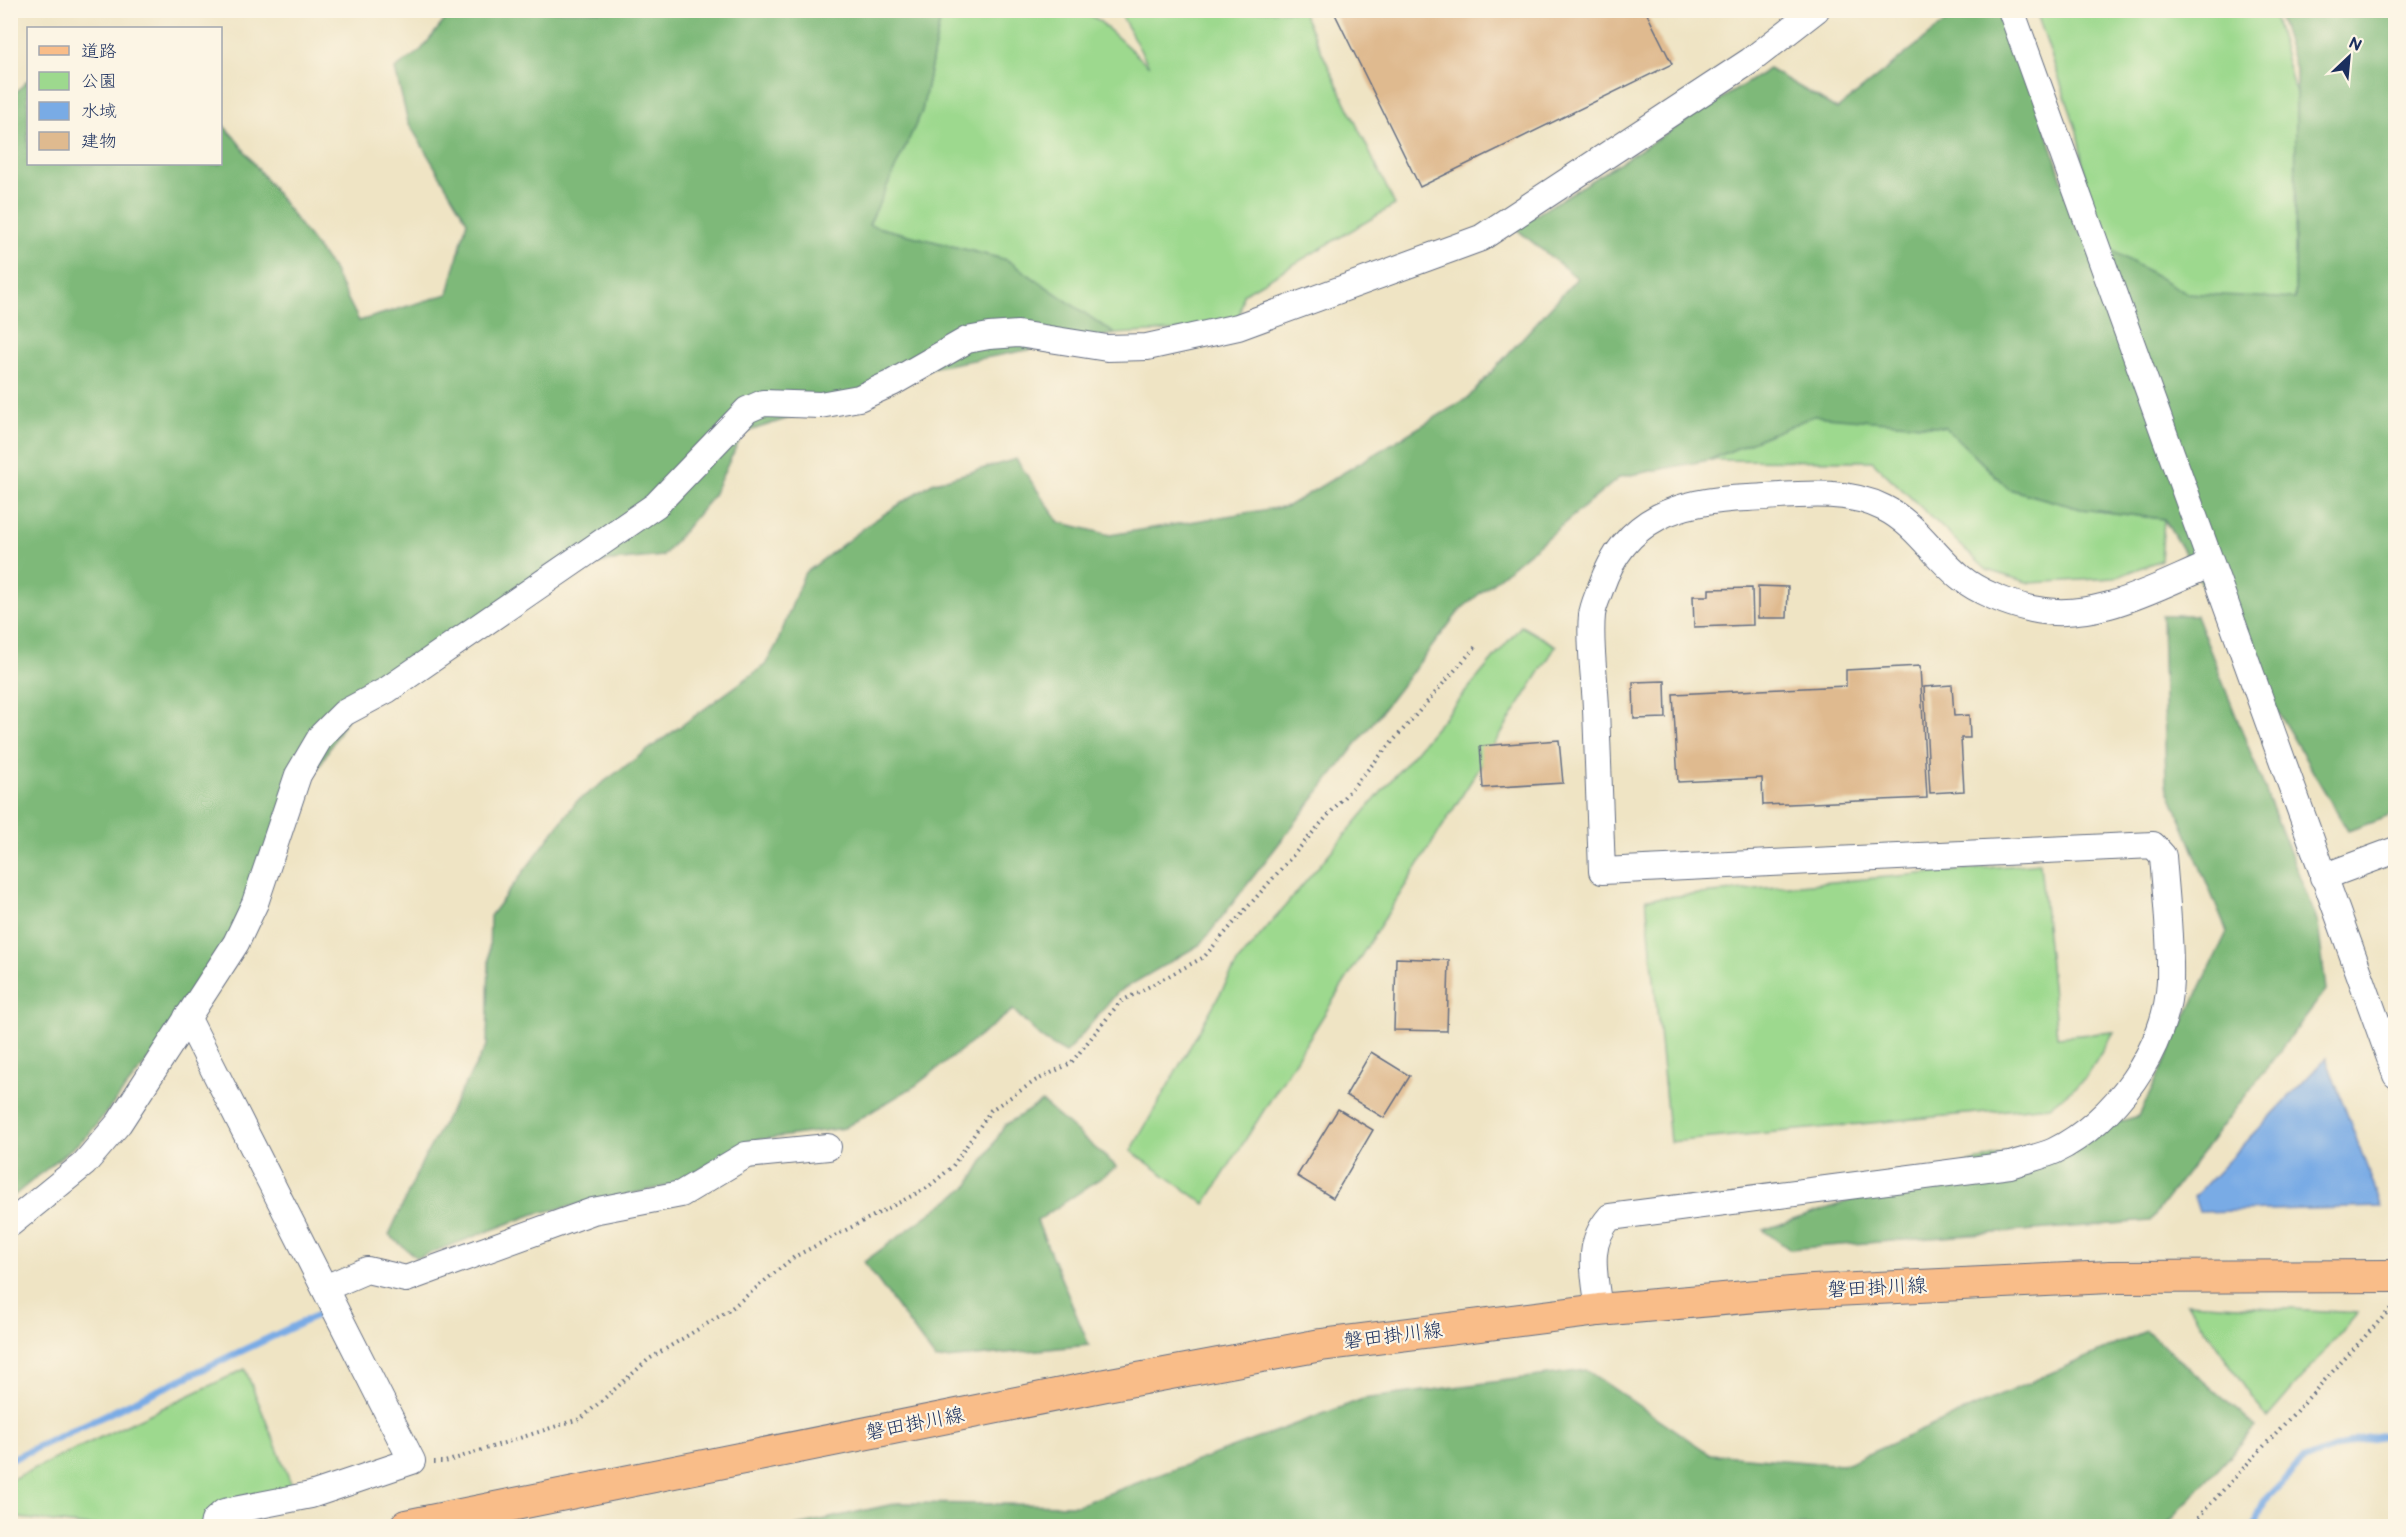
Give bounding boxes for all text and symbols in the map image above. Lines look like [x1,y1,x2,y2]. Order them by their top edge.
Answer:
legend [27,27,222,165]
north arrow [2319,27,2379,87]
text: N [2345,34,2364,56]
text: 道路 [81,41,117,62]
text: 公園 [81,71,117,92]
text: 水域 [81,101,117,122]
text: 建物 [81,131,117,152]
street label: 磐田掛川線 [1826,1273,1928,1303]
street label: 磐田掛川線 [1342,1318,1444,1354]
street label: 磐田掛川線 [864,1403,966,1445]

